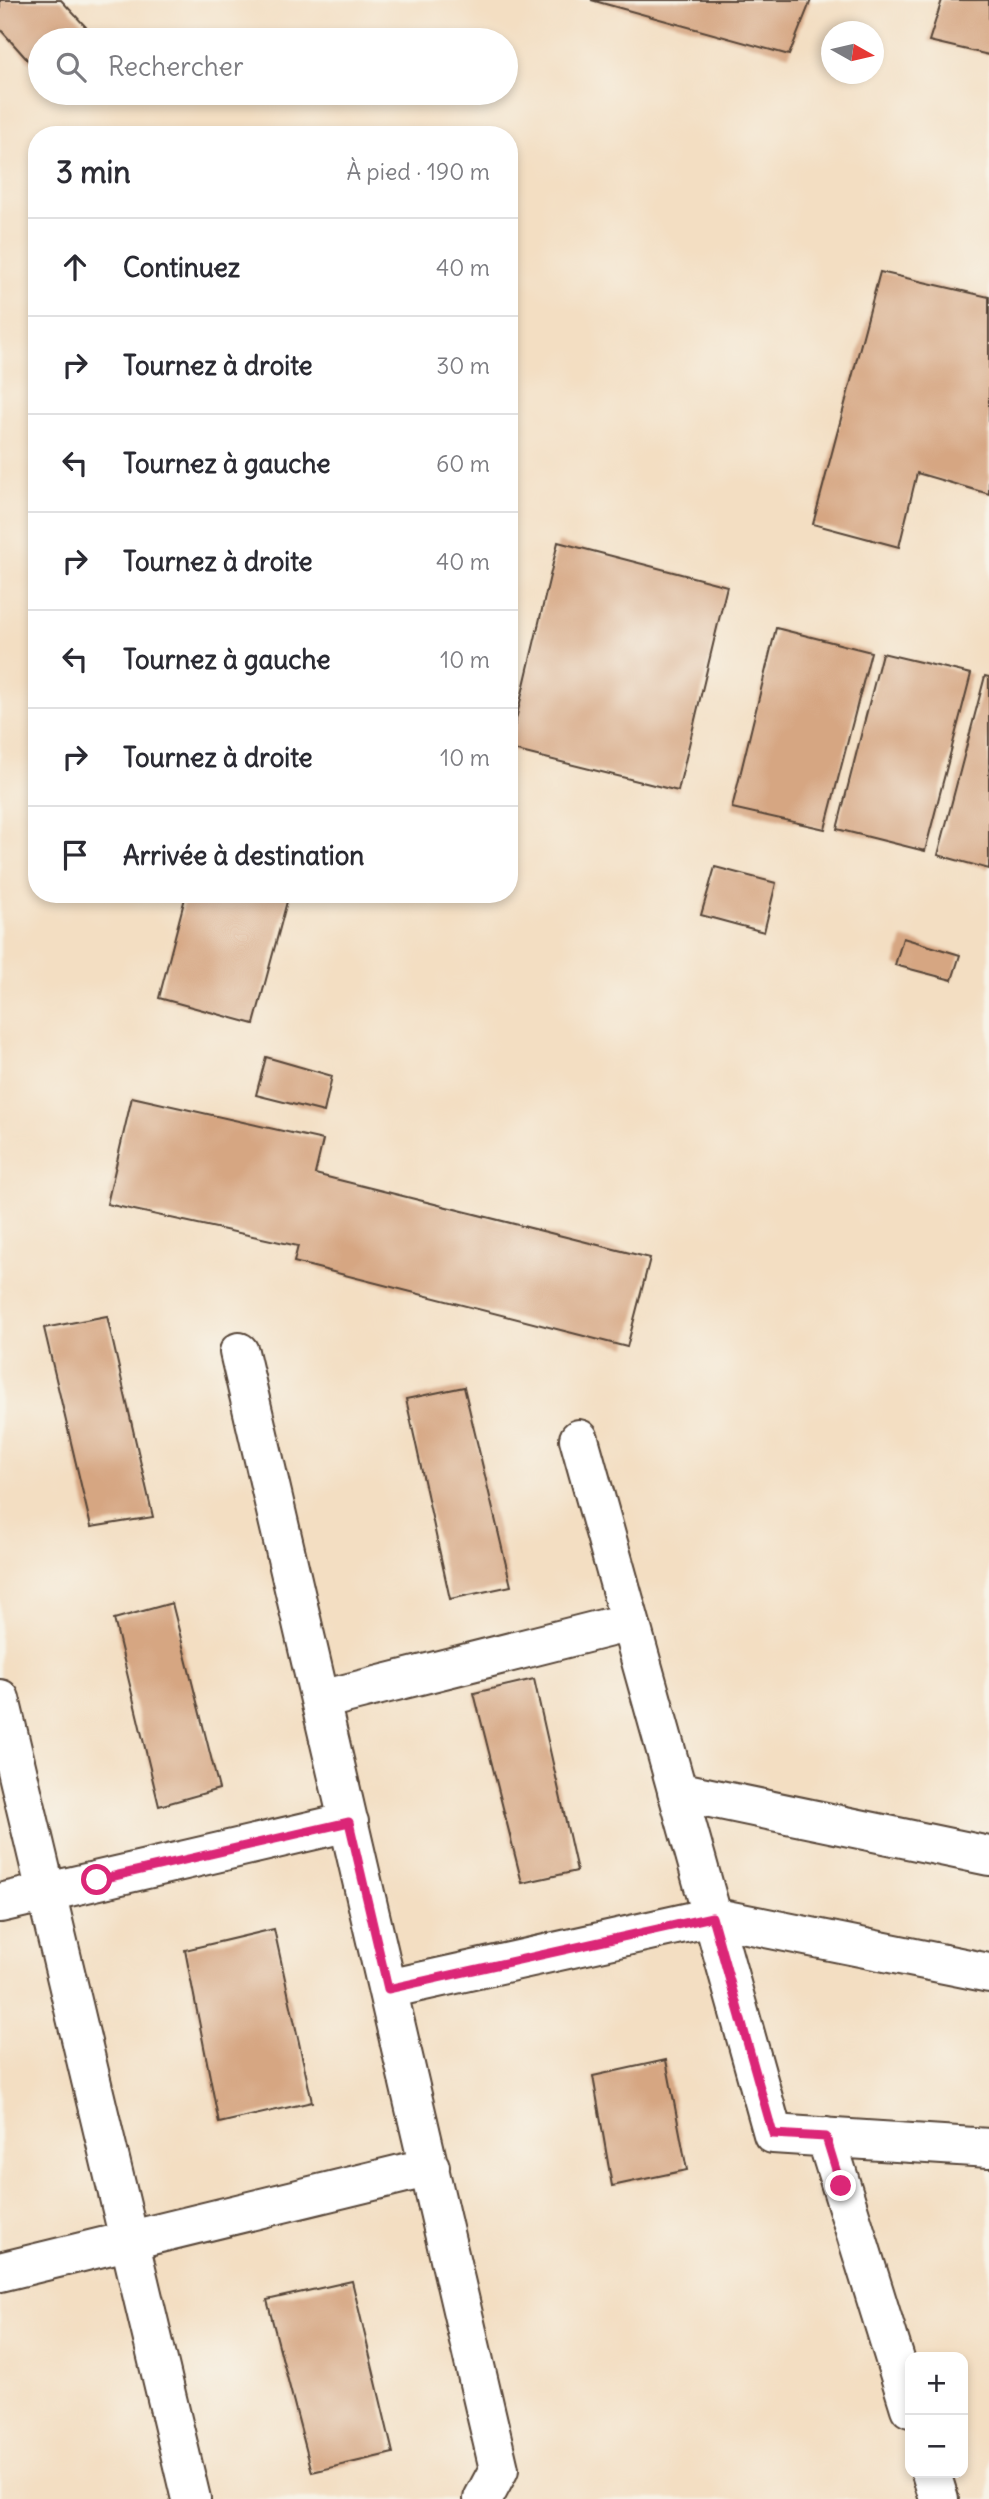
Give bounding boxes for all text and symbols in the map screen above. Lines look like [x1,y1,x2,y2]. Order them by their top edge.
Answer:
north arrow [821,21,884,84]
search box [28,28,518,105]
icon: search [52,48,90,86]
text: Rechercher [108,50,244,83]
text: 3 min [56,153,131,191]
text: À pied · 190 m [346,157,490,186]
icon: ahead [56,248,94,286]
text: Continuez [123,251,240,284]
text: 40 m [436,253,490,282]
icon: right [56,346,94,384]
text: Tournez à droite [123,349,313,382]
text: 30 m [436,351,490,380]
icon: left [56,444,94,482]
text: Tournez à gauche [123,447,331,480]
text: 60 m [436,449,490,478]
icon: right [56,542,94,580]
text: Tournez à droite [123,545,313,578]
text: 40 m [436,547,490,576]
icon: left [56,640,94,678]
text: Tournez à gauche [123,643,331,676]
text: 10 m [440,645,490,674]
icon: right [56,738,94,776]
text: Tournez à droite [123,741,313,774]
text: 10 m [440,743,490,772]
icon: arrive [56,836,94,874]
text: Arrivée à destination [123,839,364,872]
route start [81,1864,112,1895]
route end [825,2170,856,2201]
map controls [905,2352,968,2478]
button: + [905,2352,968,2415]
button: − [905,2415,968,2478]

